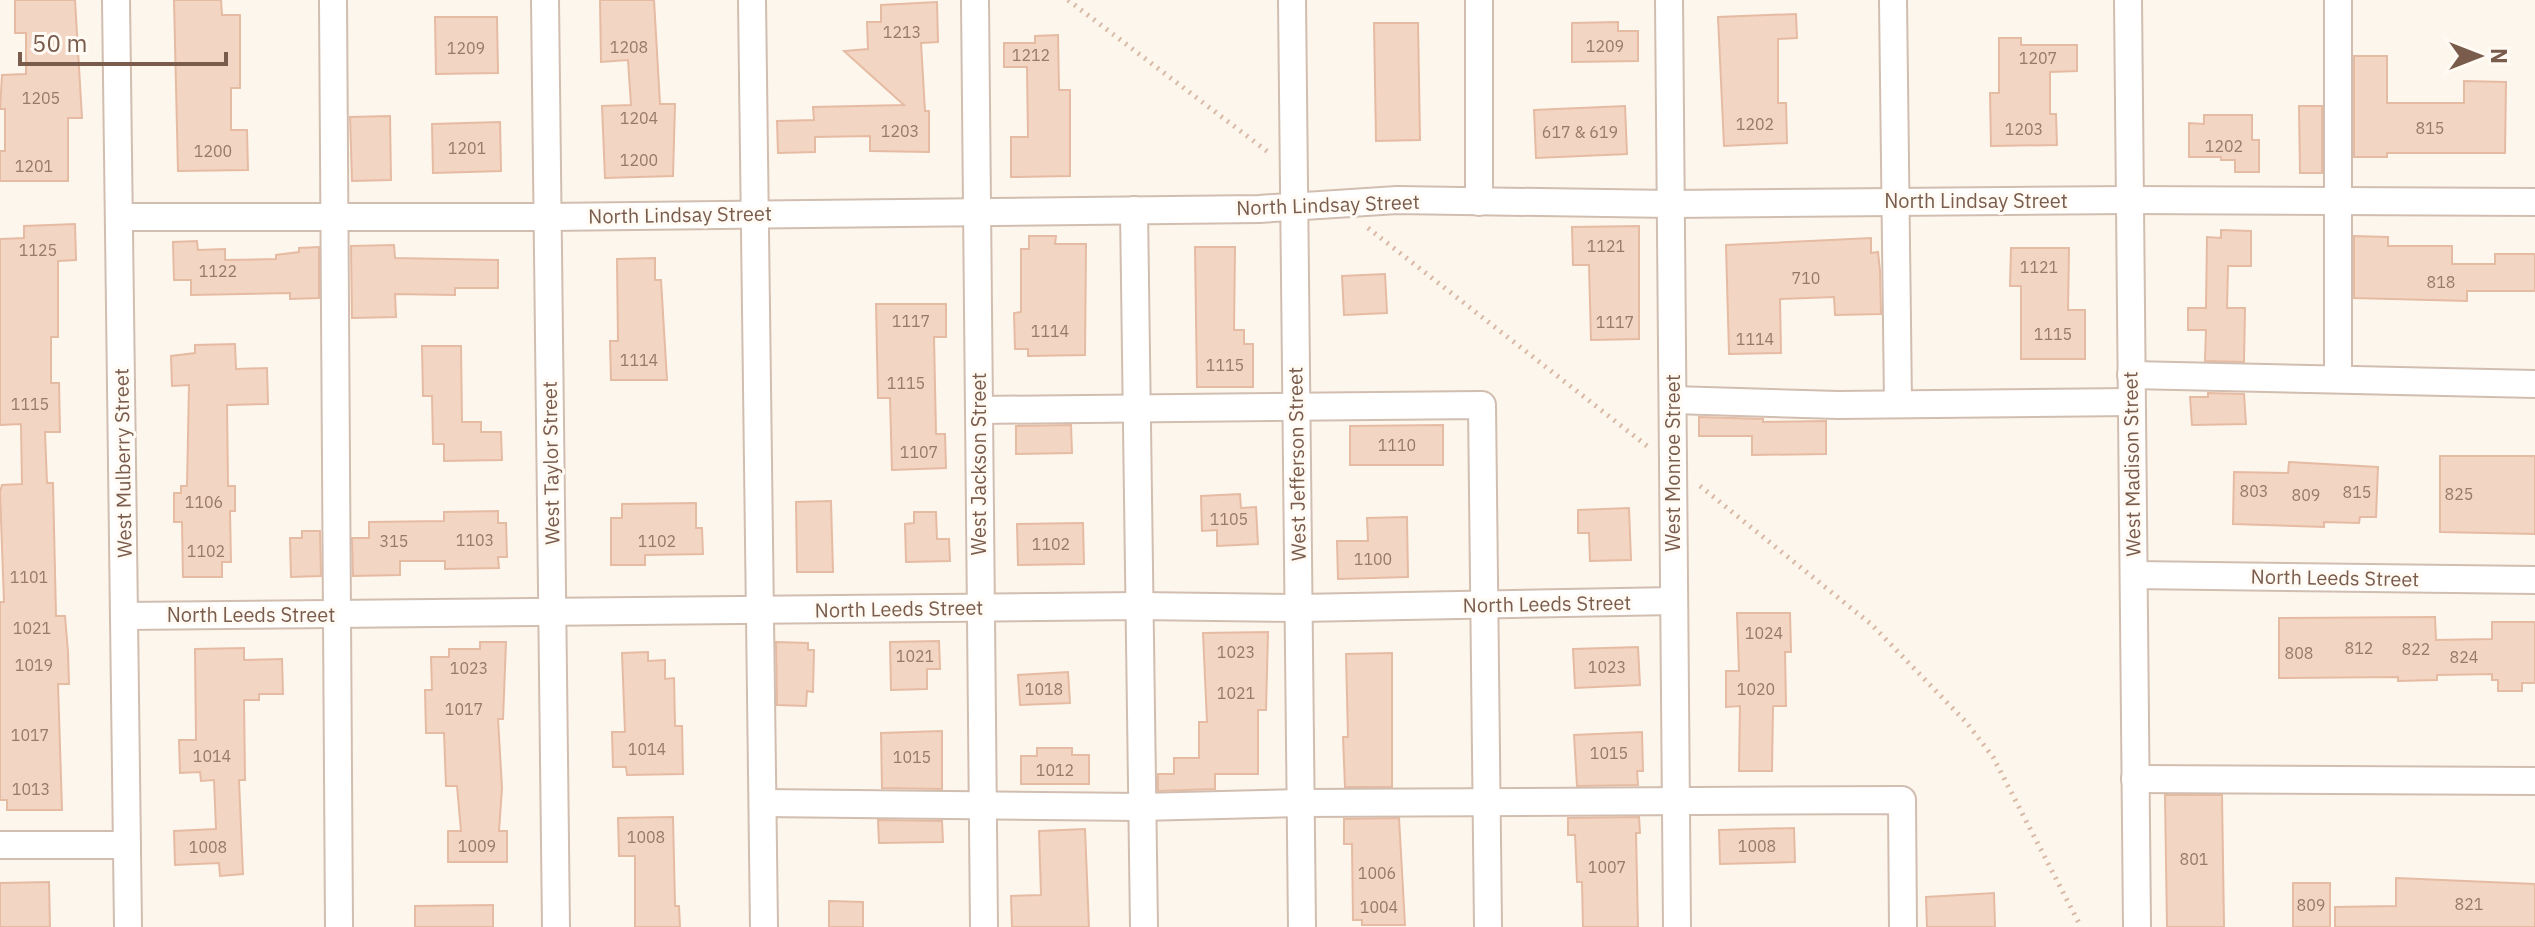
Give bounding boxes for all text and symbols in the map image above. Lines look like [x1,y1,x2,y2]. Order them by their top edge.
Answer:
scale bar [20,16,226,66]
north arrow [2439,16,2519,96]
house number: 1213 [883,22,921,42]
text: 50 m [32,27,87,59]
house number: 1209 [1586,36,1624,56]
house number: 1208 [610,37,648,57]
house number: 1209 [447,38,485,58]
house number: 1212 [1012,45,1050,65]
house number: 1207 [2019,48,2057,68]
text: N [2485,48,2514,64]
house number: 1205 [22,88,60,108]
house number: 1204 [620,108,658,128]
house number: 1202 [1736,114,1774,134]
house number: 815 [2416,118,2444,138]
house number: 1203 [2005,119,2043,139]
house number: 1203 [881,121,919,141]
house number: 617 & 619 [1542,122,1618,142]
house number: 1202 [2205,136,2243,156]
house number: 1201 [448,138,486,158]
house number: 1200 [194,141,232,161]
house number: 1200 [620,150,658,170]
house number: 1201 [15,156,53,176]
street label: North Lindsay Street [1884,187,2068,214]
street label: North Lindsay Street [1236,188,1420,221]
street label: North Lindsay Street [588,199,772,230]
house number: 1121 [1587,236,1625,256]
house number: 1125 [19,240,57,260]
house number: 1121 [2020,257,2058,277]
house number: 1122 [199,261,237,281]
house number: 710 [1792,268,1820,288]
house number: 818 [2427,272,2455,292]
house number: 1117 [892,311,930,331]
house number: 1117 [1596,312,1634,332]
house number: 1114 [1031,321,1069,341]
house number: 1115 [2034,324,2072,344]
house number: 1114 [1736,329,1774,349]
house number: 1114 [620,350,658,370]
house number: 1115 [1206,355,1244,375]
street label: West Jefferson Street [1281,367,1312,561]
street label: West Mulberry Street [107,368,138,558]
street label: West Madison Street [2116,371,2147,557]
house number: 1115 [887,373,925,393]
street label: West Jackson Street [965,373,992,556]
street label: West Monroe Street [1659,374,1686,552]
street label: West Taylor Street [536,381,565,545]
house number: 1115 [11,394,49,414]
house number: 1110 [1378,435,1416,455]
house number: 1107 [900,442,938,462]
house number: 803 [2240,481,2268,501]
house number: 815 [2343,482,2371,502]
house number: 825 [2445,484,2473,504]
house number: 809 [2292,485,2320,505]
house number: 1106 [185,492,223,512]
house number: 1105 [1210,509,1248,529]
house number: 1103 [456,530,494,550]
house number: 315 [380,531,408,551]
house number: 1102 [638,531,676,551]
house number: 1102 [1032,534,1070,554]
house number: 1102 [187,541,225,561]
house number: 1100 [1354,549,1392,569]
street label: North Leeds Street [2251,563,2420,592]
house number: 1101 [10,567,48,587]
street label: North Leeds Street [1462,589,1631,618]
street label: North Leeds Street [814,594,983,623]
street label: North Leeds Street [167,601,335,628]
house number: 1021 [13,618,51,638]
house number: 1024 [1745,623,1783,643]
house number: 812 [2345,638,2373,658]
house number: 822 [2402,639,2430,659]
house number: 1023 [1217,642,1255,662]
house number: 808 [2285,643,2313,663]
house number: 1021 [896,646,934,666]
house number: 824 [2450,647,2478,667]
house number: 1019 [15,655,53,675]
house number: 1023 [1588,657,1626,677]
house number: 1023 [450,658,488,678]
house number: 1018 [1025,679,1063,699]
house number: 1020 [1737,679,1775,699]
house number: 1021 [1217,683,1255,703]
house number: 1017 [445,699,483,719]
house number: 1017 [11,725,49,745]
house number: 1014 [628,739,666,759]
house number: 1015 [1590,743,1628,763]
house number: 1014 [193,746,231,766]
house number: 1015 [893,747,931,767]
house number: 1012 [1036,760,1074,780]
house number: 1013 [12,779,50,799]
house number: 1008 [627,827,665,847]
house number: 1009 [458,836,496,856]
house number: 1008 [1738,836,1776,856]
house number: 1008 [189,837,227,857]
house number: 801 [2180,849,2208,869]
house number: 1007 [1588,857,1626,877]
house number: 1006 [1358,863,1396,883]
house number: 821 [2455,894,2483,914]
house number: 809 [2297,895,2325,915]
house number: 1004 [1360,897,1398,917]

